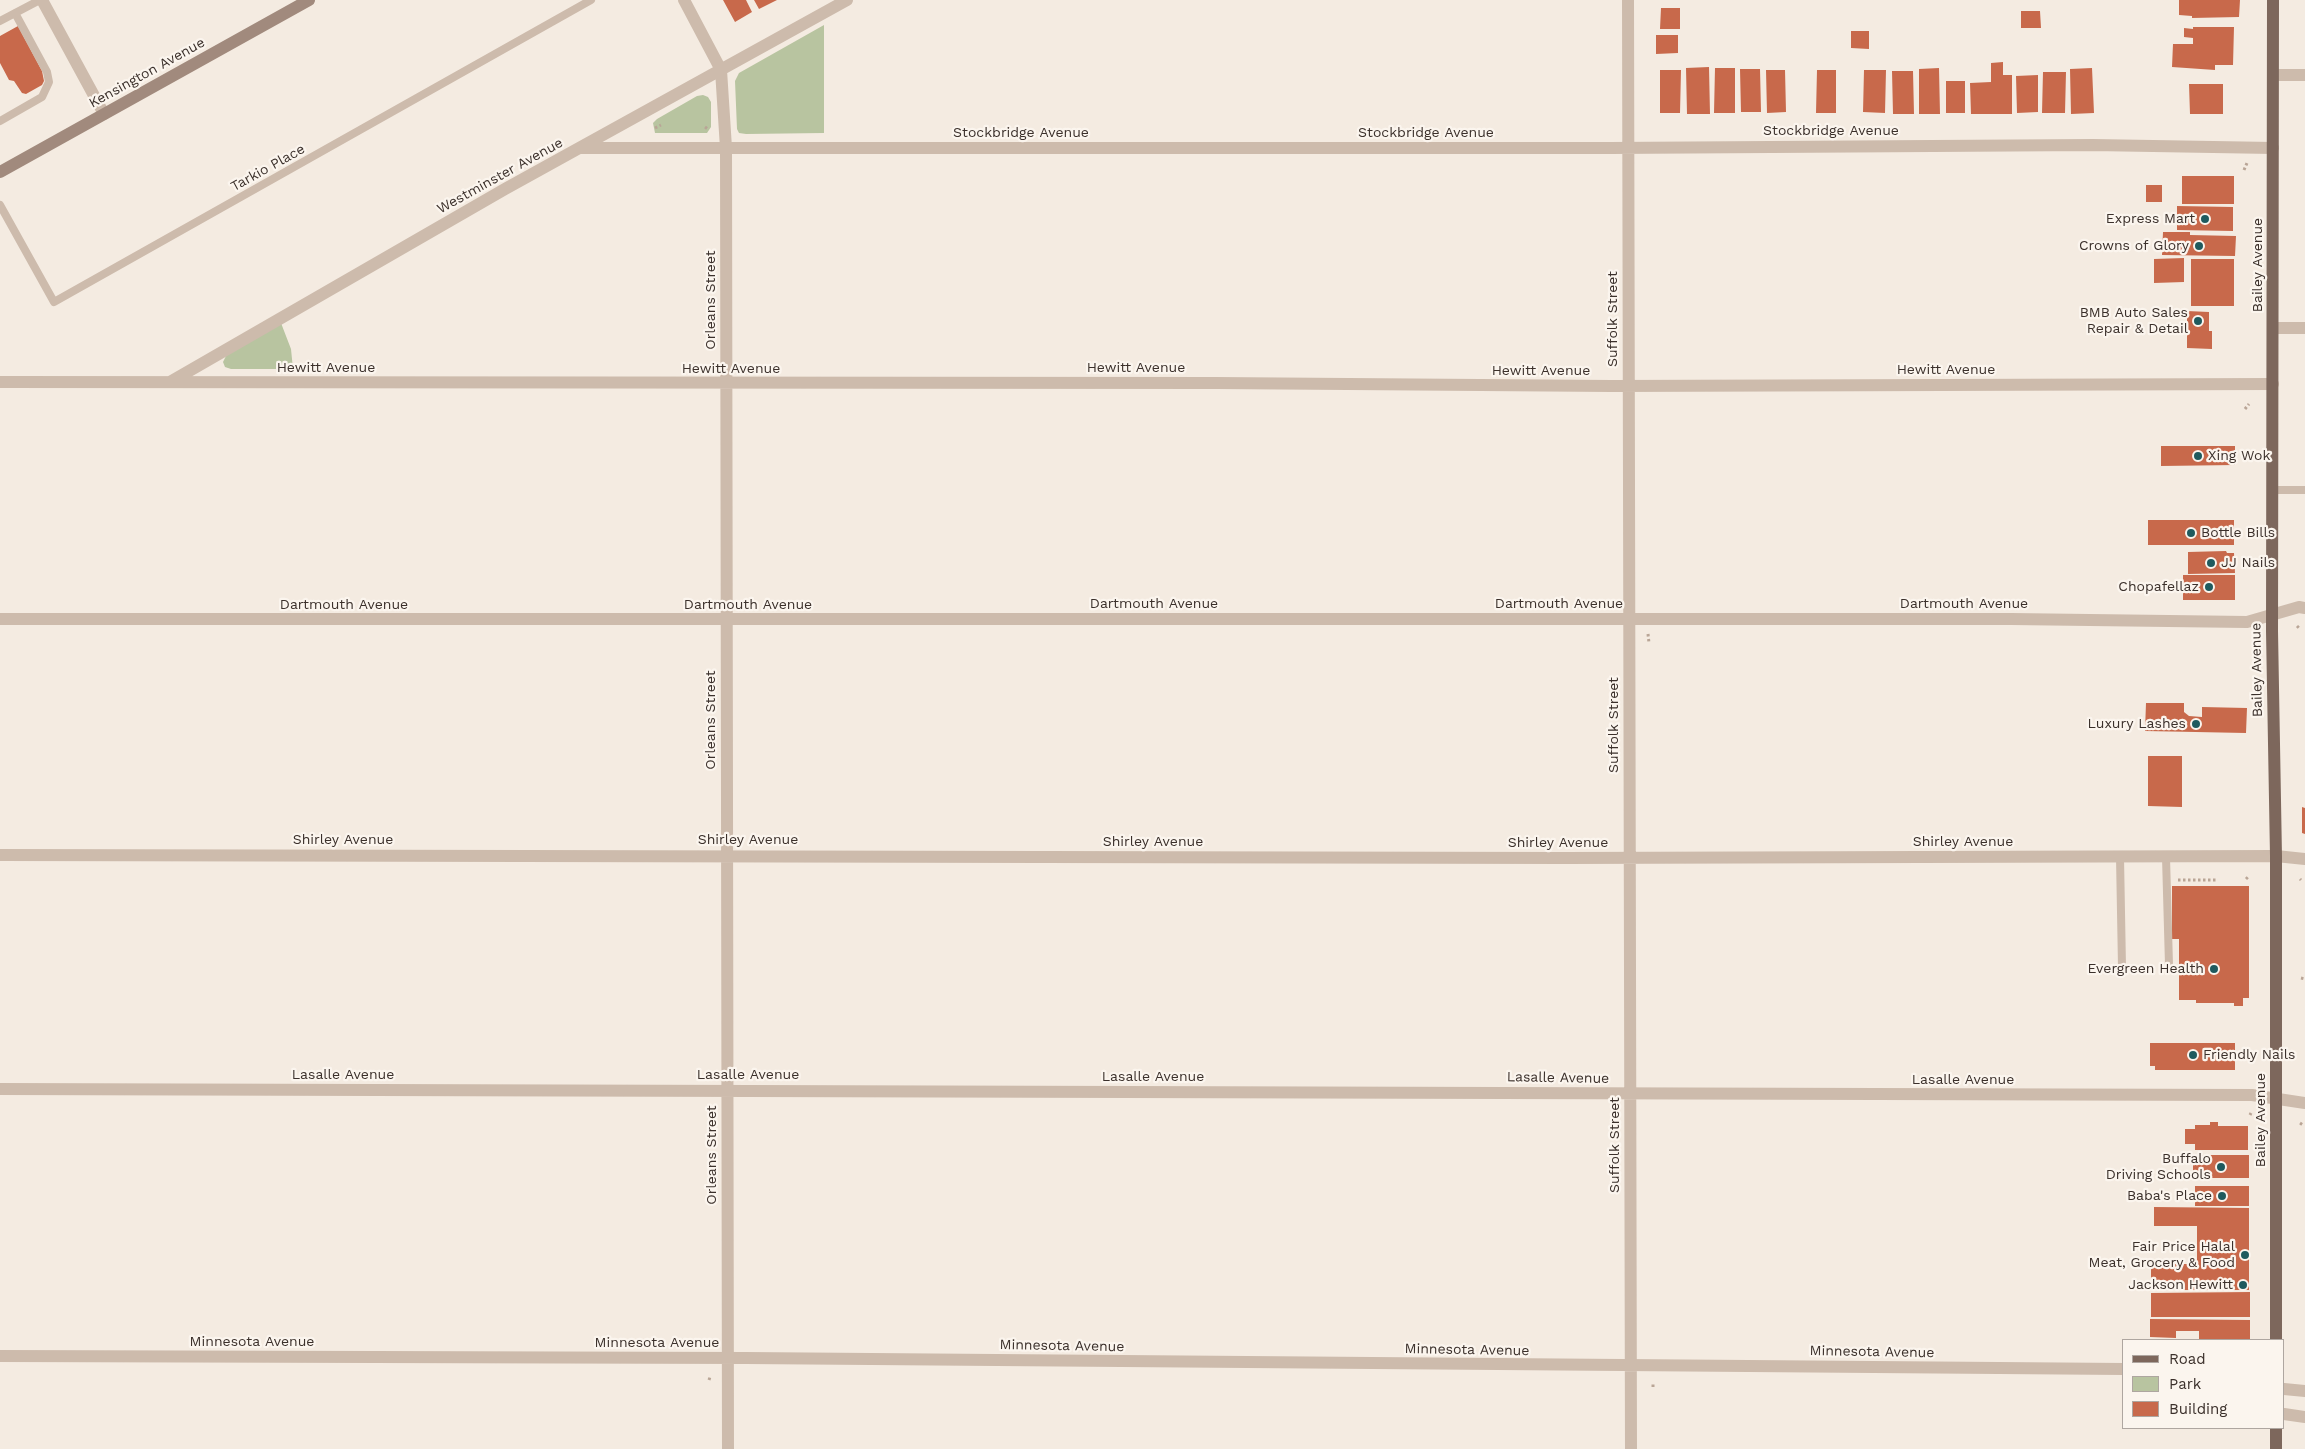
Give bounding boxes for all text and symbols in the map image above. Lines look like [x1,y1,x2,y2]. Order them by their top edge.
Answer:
street label: Kensington Avenue [86,34,208,112]
street label: Stockbridge Avenue [1763,123,1899,139]
street label: Stockbridge Avenue [953,125,1089,141]
street label: Stockbridge Avenue [1358,125,1494,141]
street label: Westminster Avenue [434,134,566,218]
street label: Tarkio Place [228,141,308,195]
place label: Express Mart [2106,211,2195,227]
marker: Express Mart [2199,213,2211,225]
street label: Bailey Avenue [2250,218,2266,312]
place label: Crowns of Glory [2079,238,2189,254]
marker: Crowns of Glory [2193,240,2205,252]
street label: Orleans Street [703,250,719,350]
street label: Suffolk Street [1605,271,1621,367]
place label: BMB Auto Sales Repair & Detail [2080,305,2188,338]
marker: BMB Auto Sales Repair & Detail [2192,315,2204,327]
street label: Hewitt Avenue [277,360,375,376]
street label: Hewitt Avenue [1087,360,1185,376]
street label: Hewitt Avenue [682,361,780,377]
street label: Hewitt Avenue [1897,362,1995,378]
street label: Hewitt Avenue [1492,363,1590,379]
place label: Xing Wok [2208,448,2270,464]
marker: Xing Wok [2192,450,2204,462]
place label: Bottle Bills [2201,525,2275,541]
marker: Bottle Bills [2185,527,2197,539]
place label: JJ Nails [2221,555,2275,571]
marker: JJ Nails [2205,557,2217,569]
place label: Chopafellaz [2118,579,2199,595]
marker: Chopafellaz [2203,581,2215,593]
street label: Dartmouth Avenue [1090,596,1218,612]
street label: Dartmouth Avenue [1495,596,1623,612]
street label: Dartmouth Avenue [1900,596,2028,612]
street label: Dartmouth Avenue [280,597,408,613]
street label: Dartmouth Avenue [684,597,812,613]
street label: Bailey Avenue [2248,623,2266,717]
street label: Orleans Street [703,670,719,770]
street label: Suffolk Street [1606,677,1622,773]
place label: Luxury Lashes [2088,716,2186,732]
marker: Luxury Lashes [2190,718,2202,730]
street label: Shirley Avenue [293,832,393,848]
street label: Shirley Avenue [698,832,798,848]
street label: Shirley Avenue [1103,834,1203,850]
street label: Shirley Avenue [1913,834,2013,850]
street label: Shirley Avenue [1508,835,1608,851]
place label: Evergreen Health [2088,961,2204,977]
marker: Evergreen Health [2208,963,2220,975]
place label: Friendly Nails [2203,1047,2295,1063]
marker: Friendly Nails [2187,1049,2199,1061]
street label: Lasalle Avenue [292,1067,394,1083]
street label: Lasalle Avenue [697,1067,799,1083]
street label: Lasalle Avenue [1102,1069,1204,1085]
street label: Lasalle Avenue [1507,1069,1609,1087]
street label: Lasalle Avenue [1912,1072,2014,1088]
street label: Bailey Avenue [2253,1073,2269,1167]
street label: Suffolk Street [1607,1097,1623,1193]
street label: Orleans Street [704,1105,720,1205]
place label: Buffalo Driving Schools [2106,1151,2211,1184]
marker: Buffalo Driving Schools [2215,1161,2227,1173]
place label: Baba's Place [2127,1188,2212,1204]
marker: Baba's Place [2216,1190,2228,1202]
place label: Fair Price Halal Meat, Grocery & Food [2089,1239,2235,1272]
marker: Fair Price Halal Meat, Grocery & Food [2239,1249,2251,1261]
place label: Jackson Hewitt [2128,1277,2233,1293]
marker: Jackson Hewitt [2237,1279,2249,1291]
street label: Minnesota Avenue [190,1334,314,1350]
street label: Minnesota Avenue [595,1335,719,1351]
street label: Minnesota Avenue [999,1337,1125,1355]
legend [2122,1339,2285,1429]
street label: Minnesota Avenue [1404,1341,1530,1359]
street label: Minnesota Avenue [1809,1343,1935,1361]
text: Road [2169,1350,2206,1368]
text: Park [2169,1375,2201,1393]
text: Building [2169,1400,2227,1418]

